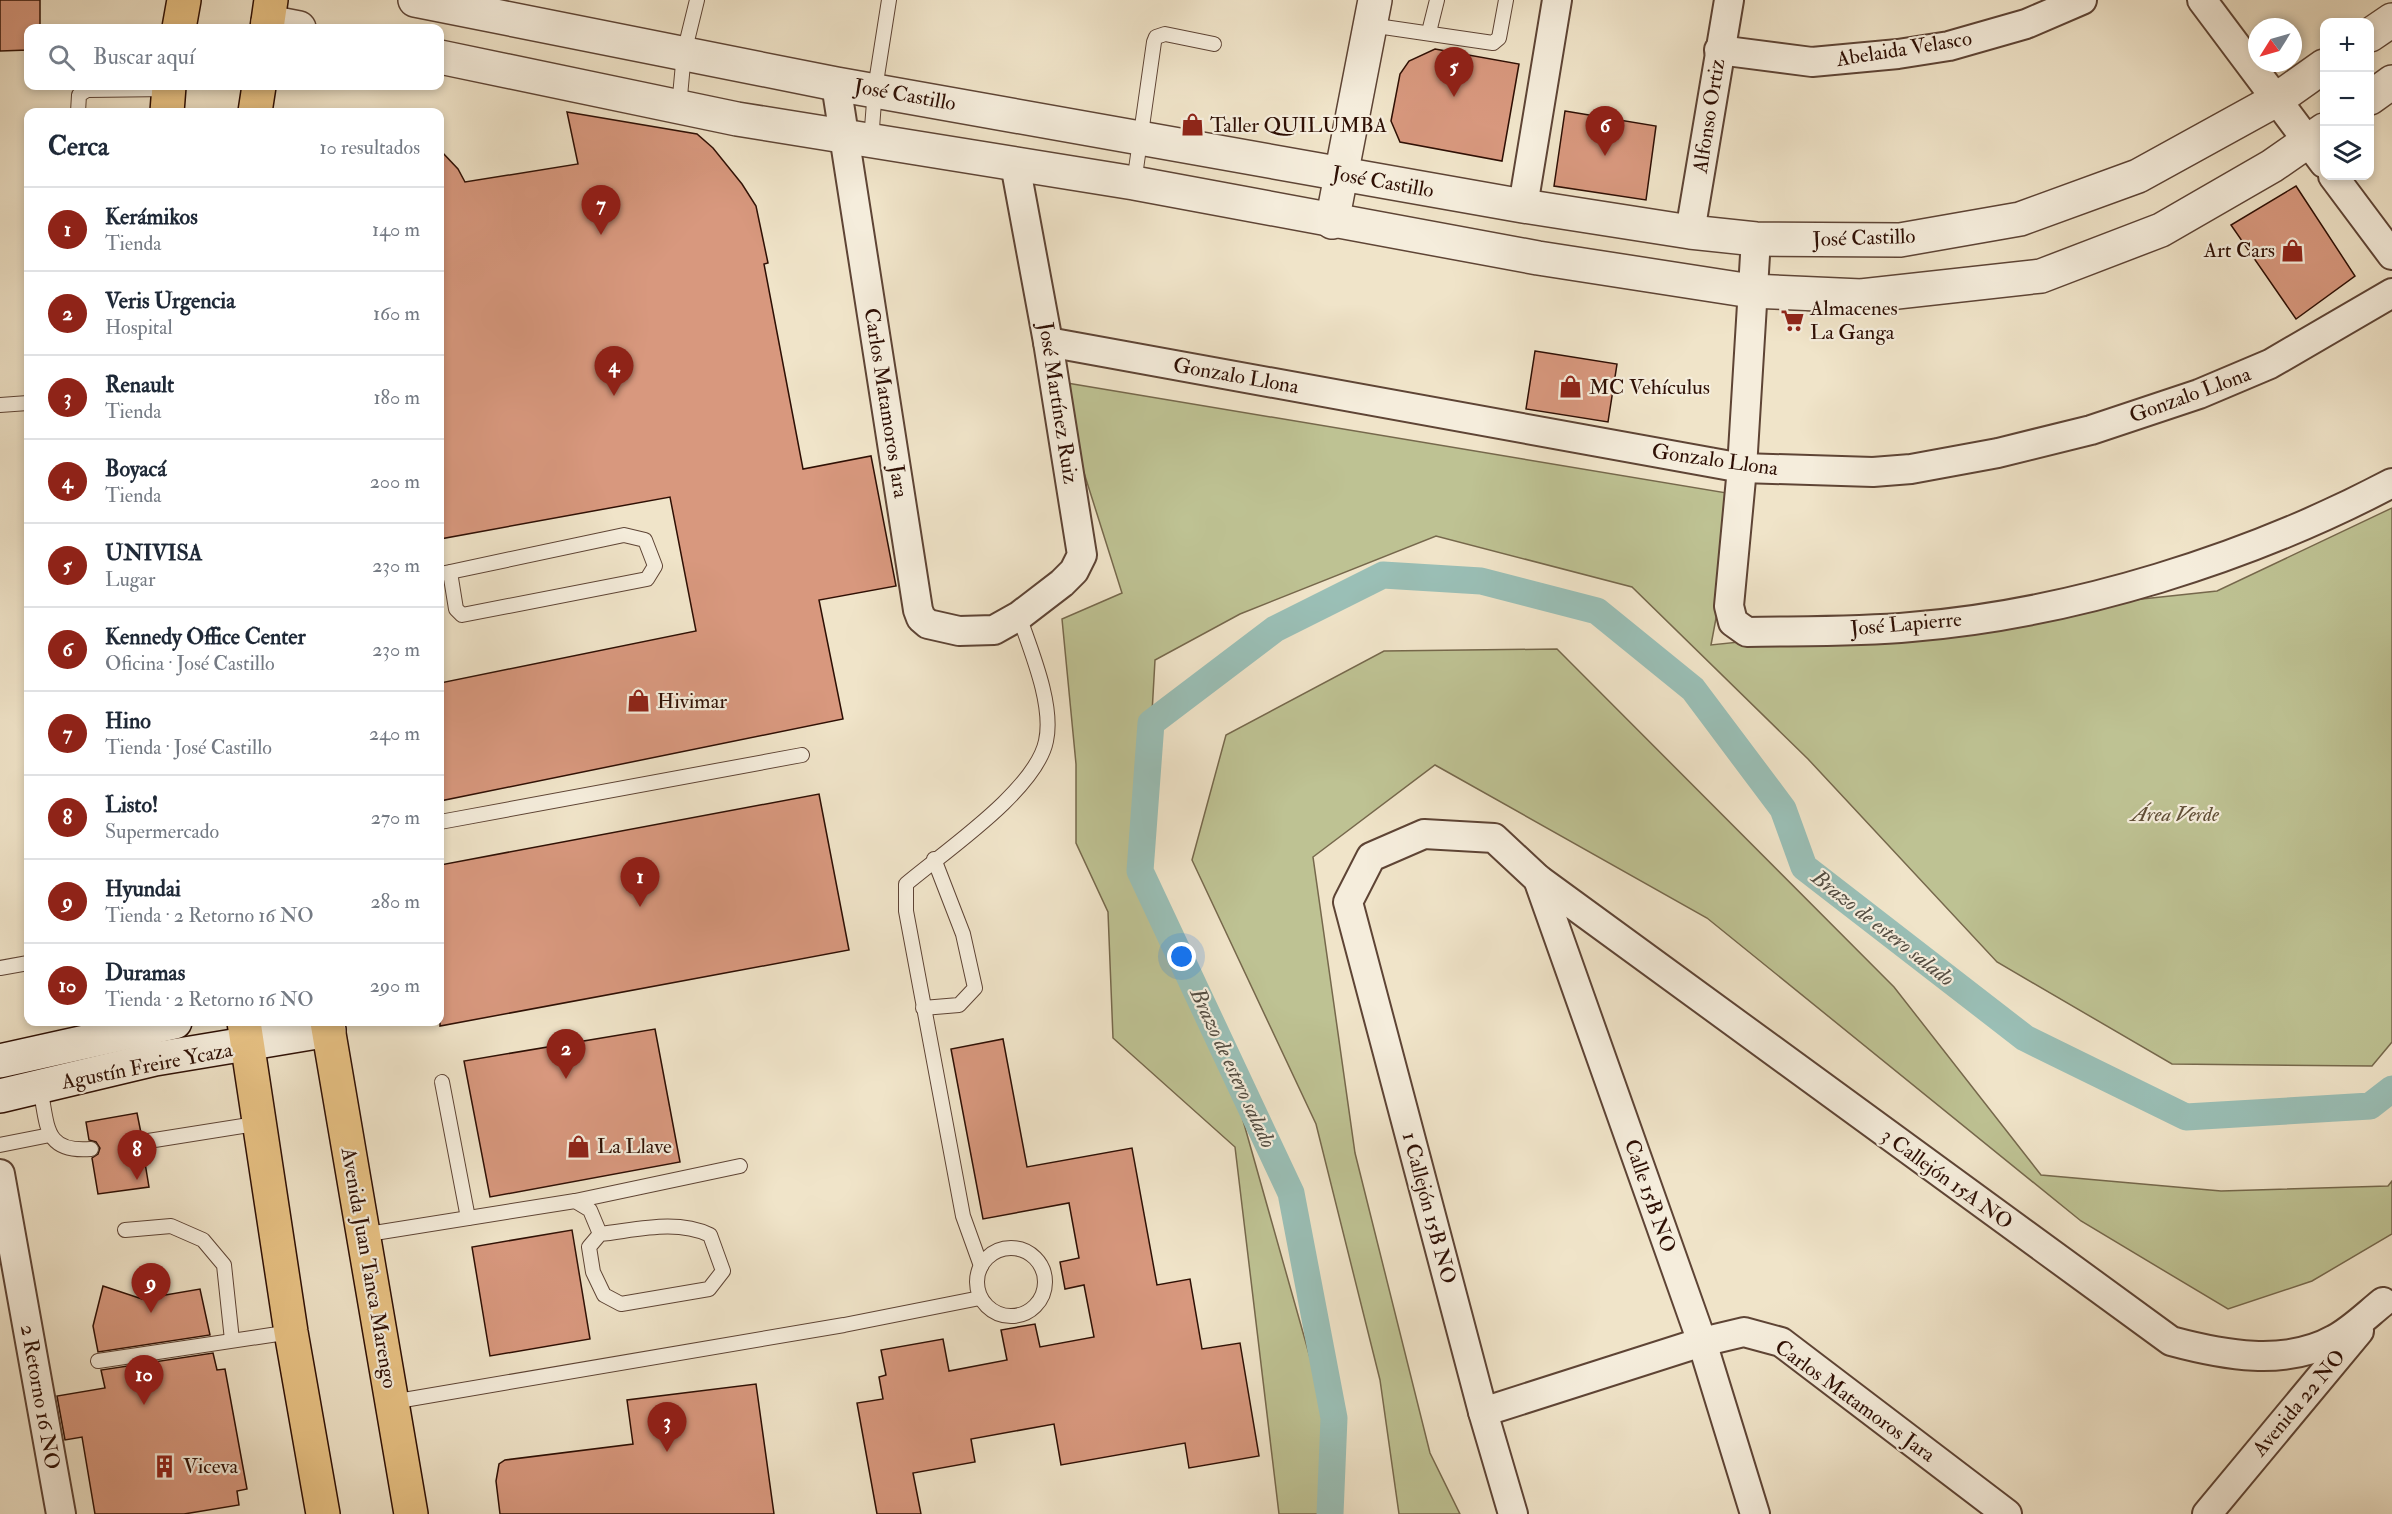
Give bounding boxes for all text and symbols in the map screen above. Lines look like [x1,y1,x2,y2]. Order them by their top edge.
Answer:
north arrow [2248,18,2302,72]
map controls [2320,18,2374,180]
button: + [2320,18,2374,72]
search box [24,24,444,90]
street label: Abelaida Velasco [1833,25,1974,73]
icon: search [45,41,78,74]
text: Buscar aquí [93,43,195,71]
pin: 5 [1434,48,1474,97]
street label: Alfonso Ortiz [1686,57,1731,176]
button: − [2320,72,2374,126]
street label: José Castillo [851,73,958,117]
pin: 6 [1586,106,1624,156]
shop icon: Taller QUILUMBA [1179,112,1205,138]
place label: Taller QUILUMBA [1210,112,1387,139]
button: layers [2320,126,2374,180]
text: Cerca [48,131,109,163]
text: 10 resultados [320,135,420,160]
street label: José Castillo [1329,160,1436,204]
pin: 7 [582,186,620,235]
text: Kerámikos [105,203,198,231]
text: 1 [64,217,71,242]
text: 140 m [372,217,420,242]
street label: José Castillo [1811,223,1916,253]
text: Tienda [105,231,162,256]
place label: Art Cars [2203,237,2275,264]
shop icon: Art Cars [2280,237,2306,263]
text: Veris Urgencia [105,287,235,315]
place label: Almacenes La Ganga [1809,295,1898,346]
text: 2 [62,301,73,326]
text: 160 m [373,301,420,326]
street label: Carlos Matamoros Jara [858,306,914,500]
supermarket icon: Almacenes La Ganga [1779,307,1805,333]
text: Hospital [105,315,173,340]
street label: José Martínez Ruiz [1032,319,1084,486]
pin: 4 [594,346,634,396]
street label: Gonzalo Llona [1171,352,1301,400]
street label: Gonzalo Llona [2126,360,2255,429]
text: Renault [105,371,174,399]
shop icon: MC Vehículus [1558,374,1584,400]
place label: MC Vehículus [1589,374,1710,401]
text: 3 [64,385,71,410]
text: 180 m [373,385,420,410]
text: Tienda [105,399,162,424]
street label: Gonzalo Llona [1650,438,1780,482]
text: Boyacá [105,455,166,483]
text: 4 [62,469,73,494]
text: 200 m [370,469,420,494]
text: Tienda [105,483,162,508]
text: UNIVISA [105,539,203,567]
text: 5 [63,553,72,578]
text: 230 m [372,553,420,578]
text: Lugar [105,567,155,592]
street label: José Lapierre [1848,606,1963,642]
text: Kennedy Office Center [105,623,306,651]
text: 6 [62,637,73,662]
text: 230 m [372,637,420,662]
text: Oficina · José Castillo [105,651,275,676]
shop icon: Hivimar [626,688,652,714]
place label: Hivimar [657,688,727,715]
text: Hino [105,707,151,735]
text: 7 [63,721,72,746]
text: 240 m [369,721,420,746]
text: Tienda · José Castillo [105,735,272,760]
text: Listo! [105,791,158,819]
park label: Área Verde [2129,801,2220,828]
text: 8 [63,805,72,830]
text: 270 m [371,805,420,830]
text: Supermercado [105,819,219,844]
pin: 1 [620,858,660,907]
water label: Brazo de estero salado [1805,863,1960,993]
text: Hyundai [105,875,181,903]
text: 9 [62,889,73,914]
text: 280 m [370,889,420,914]
text: Tienda · 2 Retorno 16 NO [105,903,314,928]
your location [1167,942,1196,971]
text: Duramas [105,959,185,987]
text: 10 [59,973,76,998]
text: 290 m [370,973,420,998]
water label: Brazo de estero salado [1183,982,1282,1153]
text: Tienda · 2 Retorno 16 NO [105,987,314,1012]
pin: 2 [546,1030,586,1079]
street label: Agustín Freire Ycaza [58,1036,235,1096]
street label: 3 Callejón 15A NO [1876,1122,2018,1236]
street label: 1 Callejón 15B NO [1396,1129,1462,1287]
pin: 8 [118,1130,156,1180]
shop icon: La Llave [566,1133,592,1159]
place label: La Llave [597,1133,672,1160]
street label: Calle 15B NO [1618,1136,1682,1256]
street label: Avenida Juan Tanca Marengo [334,1145,403,1390]
pin: 9 [132,1264,170,1313]
street label: 2 Retorno 16 NO [14,1322,66,1472]
street label: Carlos Matamoros Jara [1769,1334,1941,1469]
street label: Avenida 22 NO [2246,1344,2352,1463]
pin: 10 [124,1356,164,1405]
pin: 3 [648,1402,686,1452]
building icon: Viceva [152,1453,178,1479]
place label: Viceva [183,1453,238,1480]

